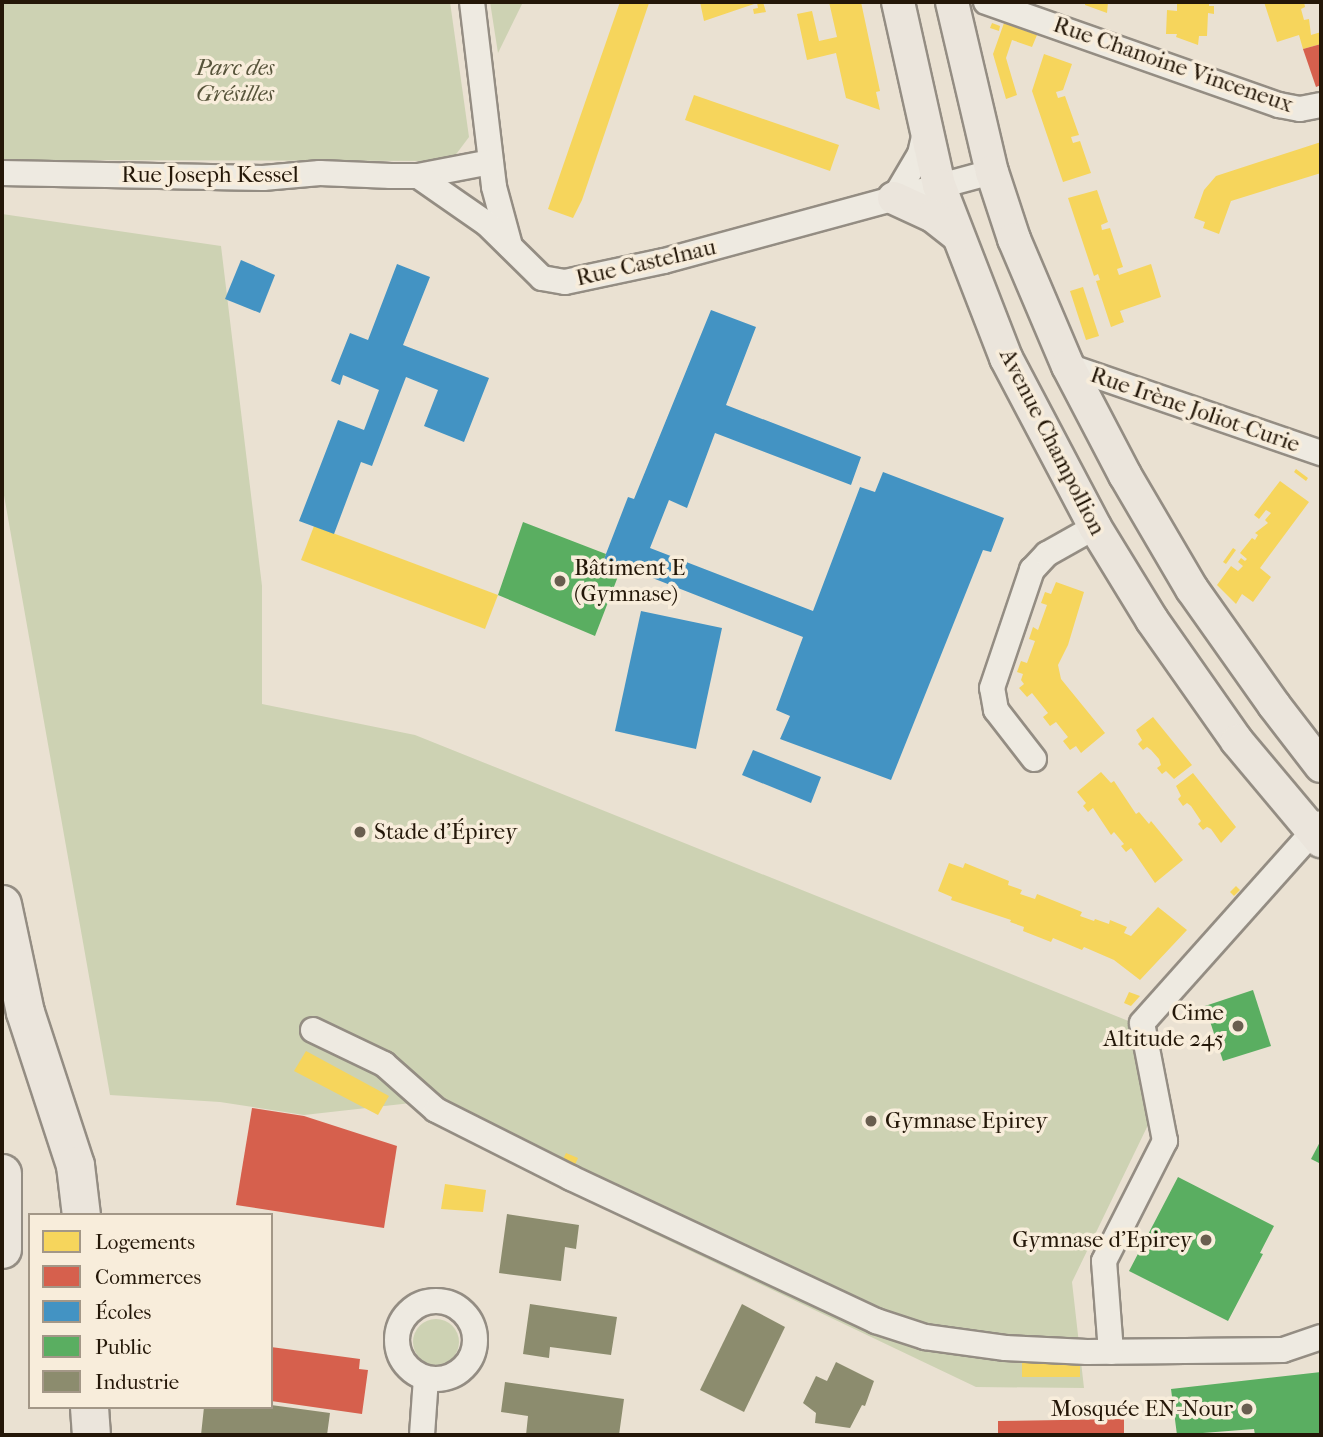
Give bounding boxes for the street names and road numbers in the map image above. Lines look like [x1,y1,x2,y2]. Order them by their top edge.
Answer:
street label: Rue Chanoine Vinceneux [1050,11,1296,119]
street label: Rue Joseph Kessel [121,161,299,189]
street label: Rue Castelnau [573,233,719,293]
street label: Avenue Champollion [993,344,1111,540]
street label: Rue Irène Joliot-Curie [1087,361,1303,459]

